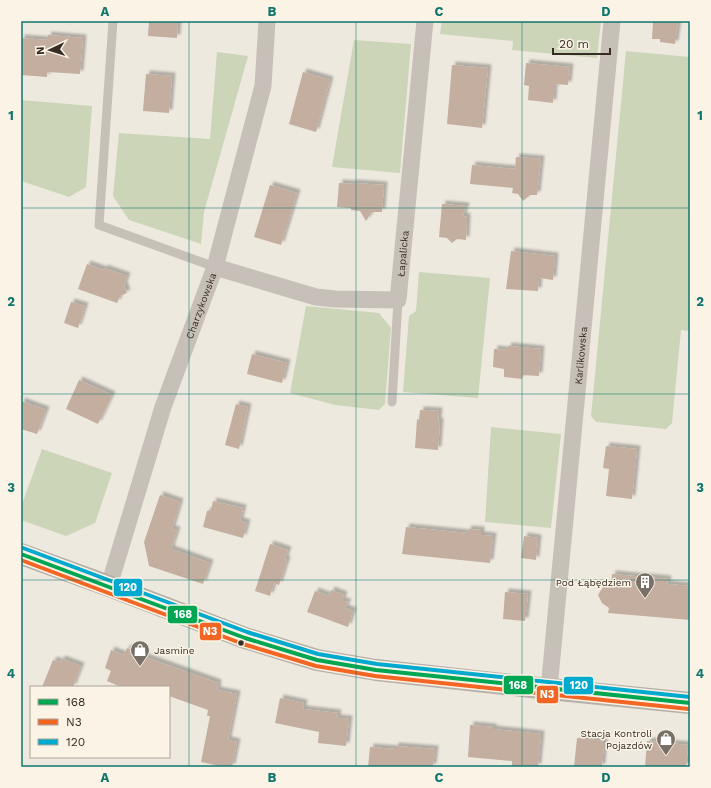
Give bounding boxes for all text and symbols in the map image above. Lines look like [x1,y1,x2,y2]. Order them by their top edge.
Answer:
text: A [101,4,110,19]
text: B [268,4,277,19]
text: C [435,4,444,19]
text: D [601,4,611,19]
north arrow [30,30,70,70]
scale bar [553,30,610,56]
text: 20 m [559,37,589,51]
text: N [34,46,47,55]
text: 1 [8,108,14,123]
text: 1 [697,108,703,123]
street label: Łapalicka [395,230,411,277]
street label: Charzykowska [184,271,218,340]
text: 2 [7,294,15,309]
text: 2 [696,294,704,309]
street label: Karlikowska [573,326,589,385]
text: 3 [7,480,15,495]
text: 3 [696,480,704,495]
building icon: Pod Łąbędziem [634,571,656,599]
place label: Pod Łąbędziem [556,577,631,588]
line badge: 120 [113,578,143,597]
text: 120 [119,581,137,594]
line badge: 168 [167,605,198,624]
text: 168 [174,608,192,621]
line badge: N3 [199,622,222,641]
text: N3 [203,625,218,638]
unlabelled marker [236,638,246,648]
shop icon: Jasmine [129,639,151,667]
place label: Jasmine [154,645,195,656]
text: 4 [7,666,16,681]
text: 4 [696,666,705,681]
line badge: 168 [503,675,534,695]
line badge: 120 [563,676,594,695]
text: 168 [509,679,527,692]
text: 120 [570,679,588,692]
line badge: N3 [536,685,559,704]
legend [30,686,170,758]
text: N3 [540,688,555,701]
text: 168 [66,695,85,709]
text: N3 [66,715,82,729]
place label: Stacja Kontroli Pojazdów [581,728,653,751]
shop icon: Stacja Kontroli Pojazdów [655,728,677,756]
text: 120 [66,735,85,749]
text: A [101,770,110,785]
text: B [268,770,277,785]
text: C [435,770,444,785]
text: D [601,770,611,785]

